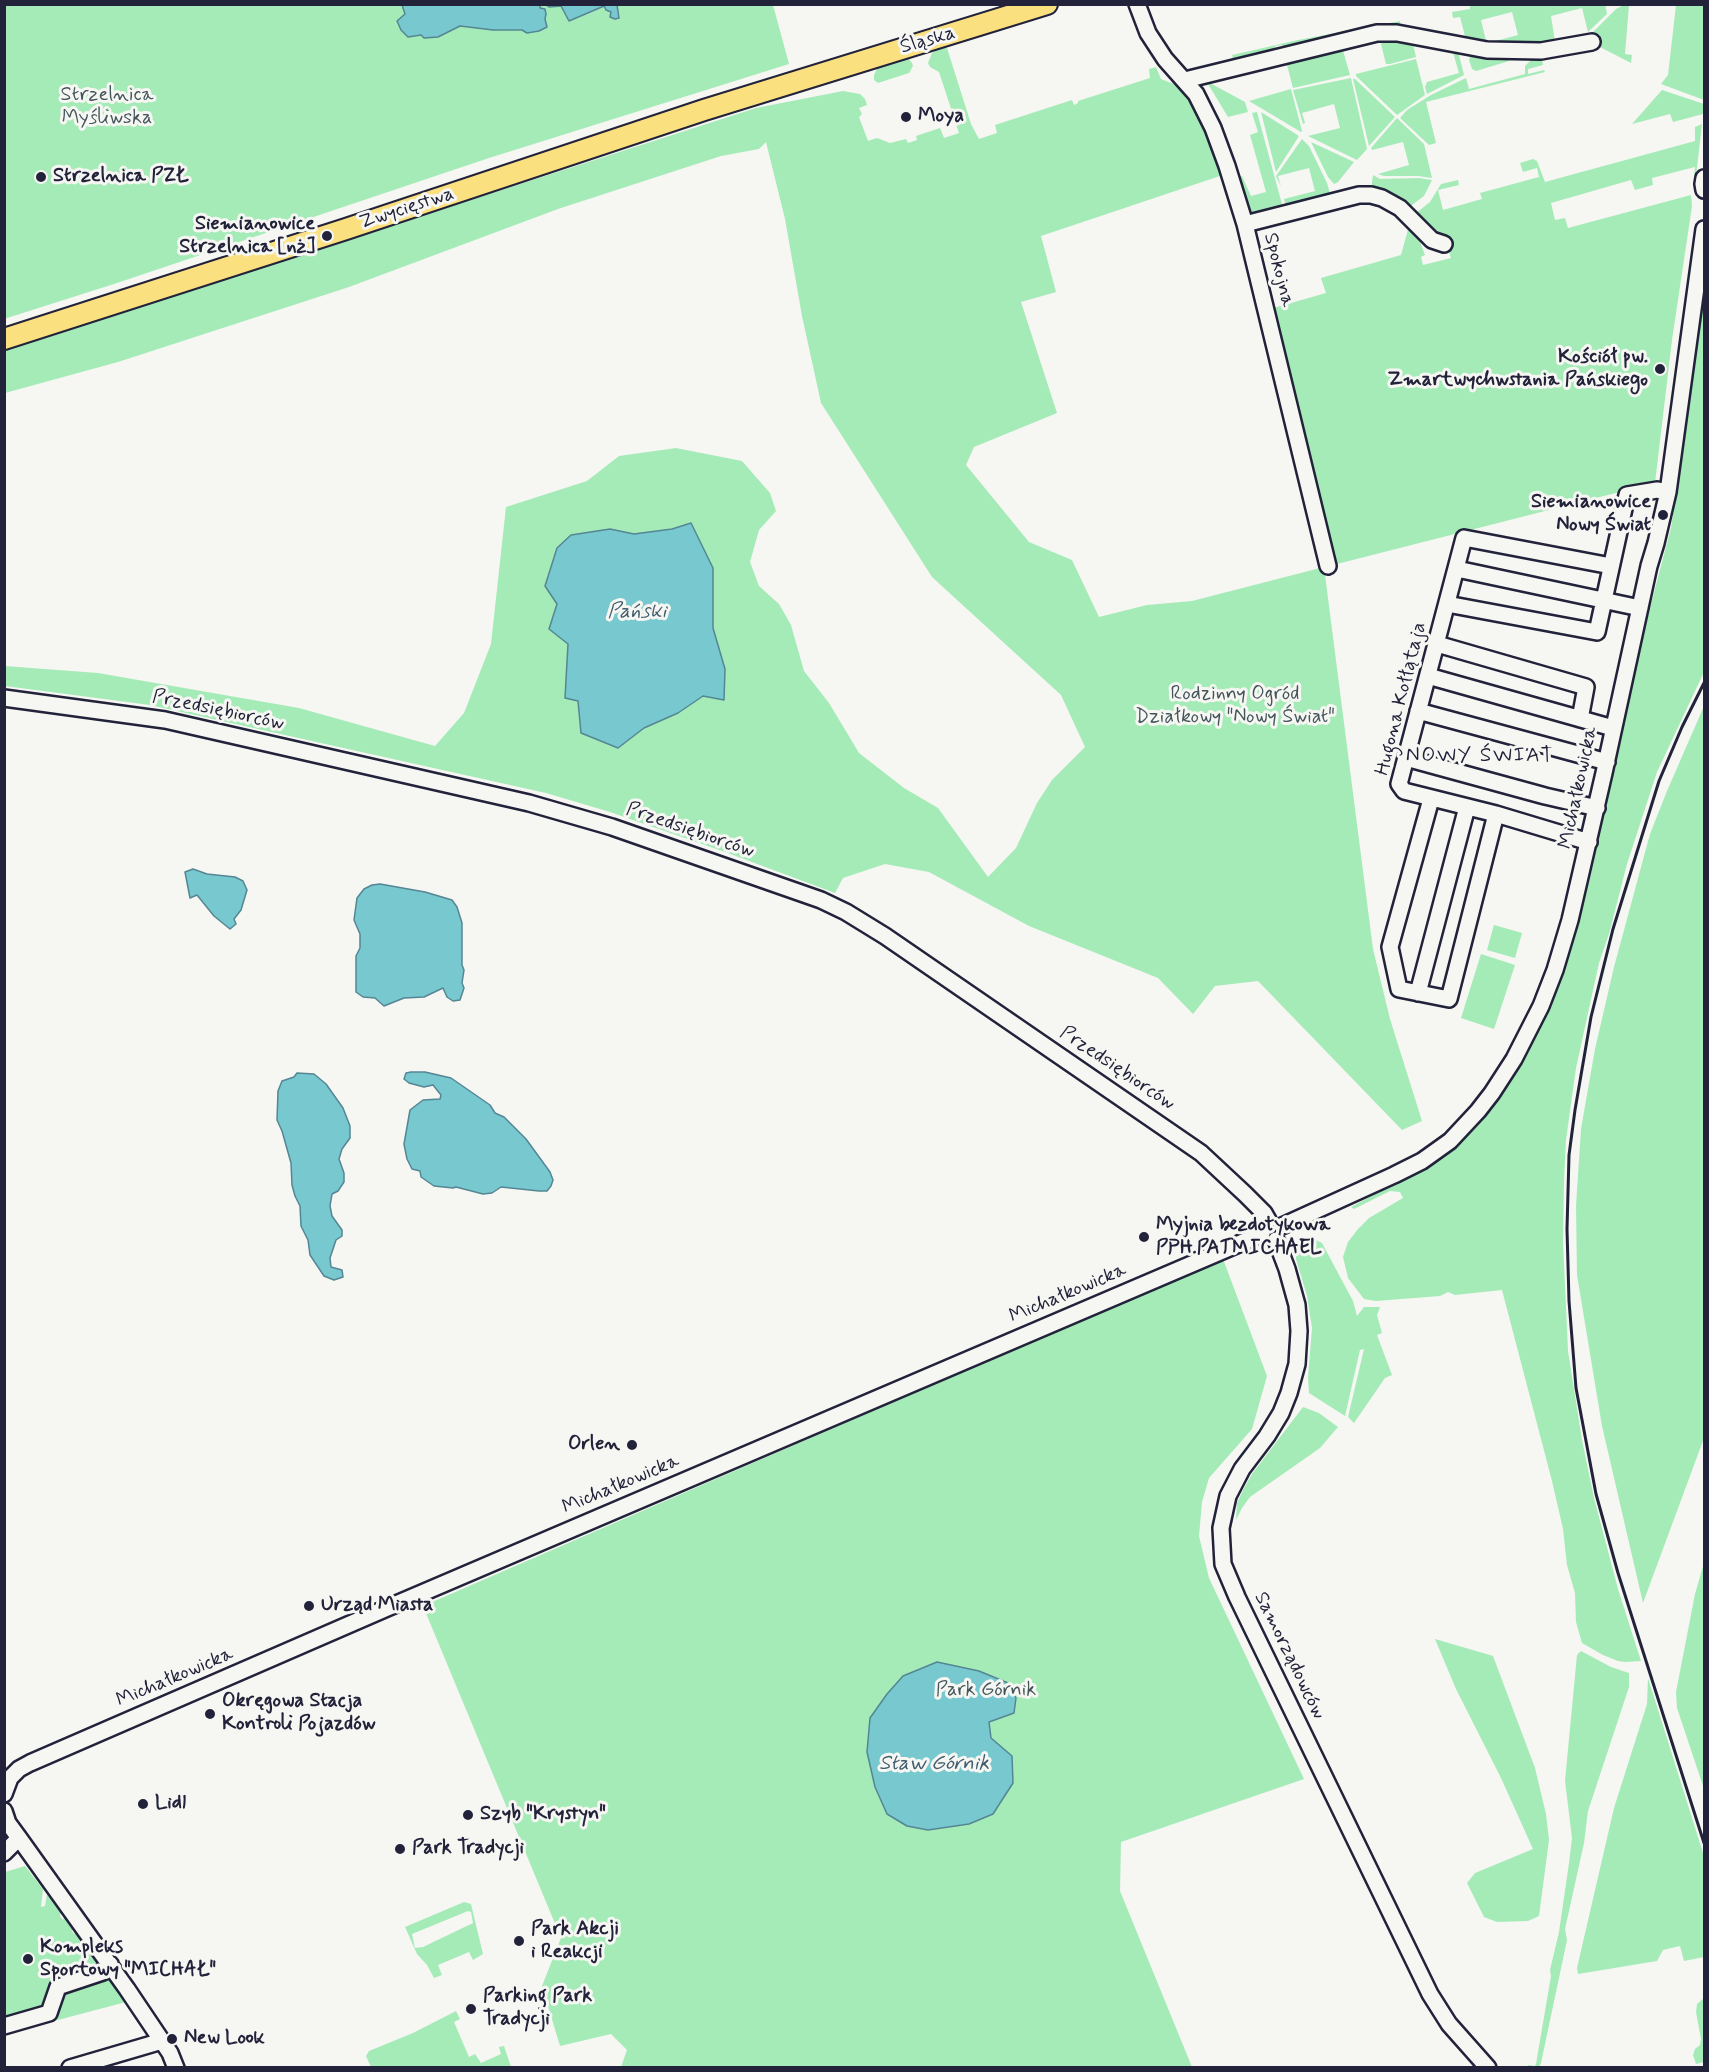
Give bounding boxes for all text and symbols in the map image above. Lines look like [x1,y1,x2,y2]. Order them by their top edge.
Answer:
street label: Śląska [898,22,958,60]
park label: Strzelnica Myśliwska [61,84,153,131]
place label: Moya [918,105,964,129]
marker: Moya [899,110,913,124]
place label: Strzelnica PZŁ [53,165,189,189]
marker: Strzelnica PZŁ [34,170,48,184]
street label: Zwycięstwa [357,182,457,236]
place label: Siemianowice Strzelnica [nż] [179,213,315,260]
marker: Siemianowice Strzelnica [nż] [320,229,334,243]
street label: Spokojna [1257,231,1299,309]
place label: Kościół pw. Zmartwychwstania Pańskiego [1388,346,1648,393]
marker: Kościół pw. Zmartwychwstania Pańskiego [1653,362,1667,376]
place label: Siemianowice Nowy Świat [1531,491,1651,538]
marker: Siemianowice Nowy Świat [1656,508,1670,522]
water label: Pański [607,600,667,626]
street label: Hugona Kołłątaja [1371,620,1433,778]
park label: Rodzinny Ogród Działkowy "Nowy Świat" [1135,683,1335,730]
street label: Przedsiębiorców [150,685,286,737]
street label: Michałkowicka [1554,725,1604,851]
district label: NOWY ŚWIAT [1407,744,1553,770]
street label: Przedsiębiorców [623,798,757,864]
street label: Przedsiębiorców [1055,1022,1179,1116]
place label: Myjnia bezdotykowa PPH.PATMICHAEL [1156,1214,1330,1261]
marker: Myjnia bezdotykowa PPH.PATMICHAEL [1137,1230,1151,1244]
street label: Michałkowicka [1006,1259,1130,1329]
place label: Orlen [568,1433,620,1457]
marker: Orlen [625,1438,639,1452]
street label: Michałkowicka [559,1450,683,1520]
street label: Samorządowców [1248,1588,1330,1724]
place label: Urząd Miasta [321,1594,433,1618]
marker: Urząd Miasta [302,1599,316,1613]
street label: Michałkowicka [113,1643,237,1713]
park label: Park Górnik [936,1679,1036,1703]
place label: Okręgowa Stacja Kontroli Pojazdów [222,1690,376,1737]
marker: Okręgowa Stacja Kontroli Pojazdów [203,1707,217,1721]
water label: Staw Górnik [879,1752,989,1778]
place label: Lidl [155,1792,186,1816]
marker: Lidl [136,1797,150,1811]
place label: Szyb "Krystyn" [480,1803,606,1827]
marker: Szyb "Krystyn" [461,1808,475,1822]
place label: Park Tradycji [412,1837,524,1861]
marker: Park Tradycji [393,1842,407,1856]
place label: Park Akcji i Reakcji [531,1918,619,1965]
marker: Park Akcji i Reakcji [512,1934,526,1948]
place label: Kompleks Sportowy "MICHAŁ" [40,1936,216,1983]
marker: Kompleks Sportowy "MICHAŁ" [21,1952,35,1966]
place label: Parking Park Tradycji [483,1985,592,2032]
marker: Parking Park Tradycji [464,2002,478,2016]
place label: New Look [184,2027,265,2051]
marker: New Look [165,2032,179,2046]

